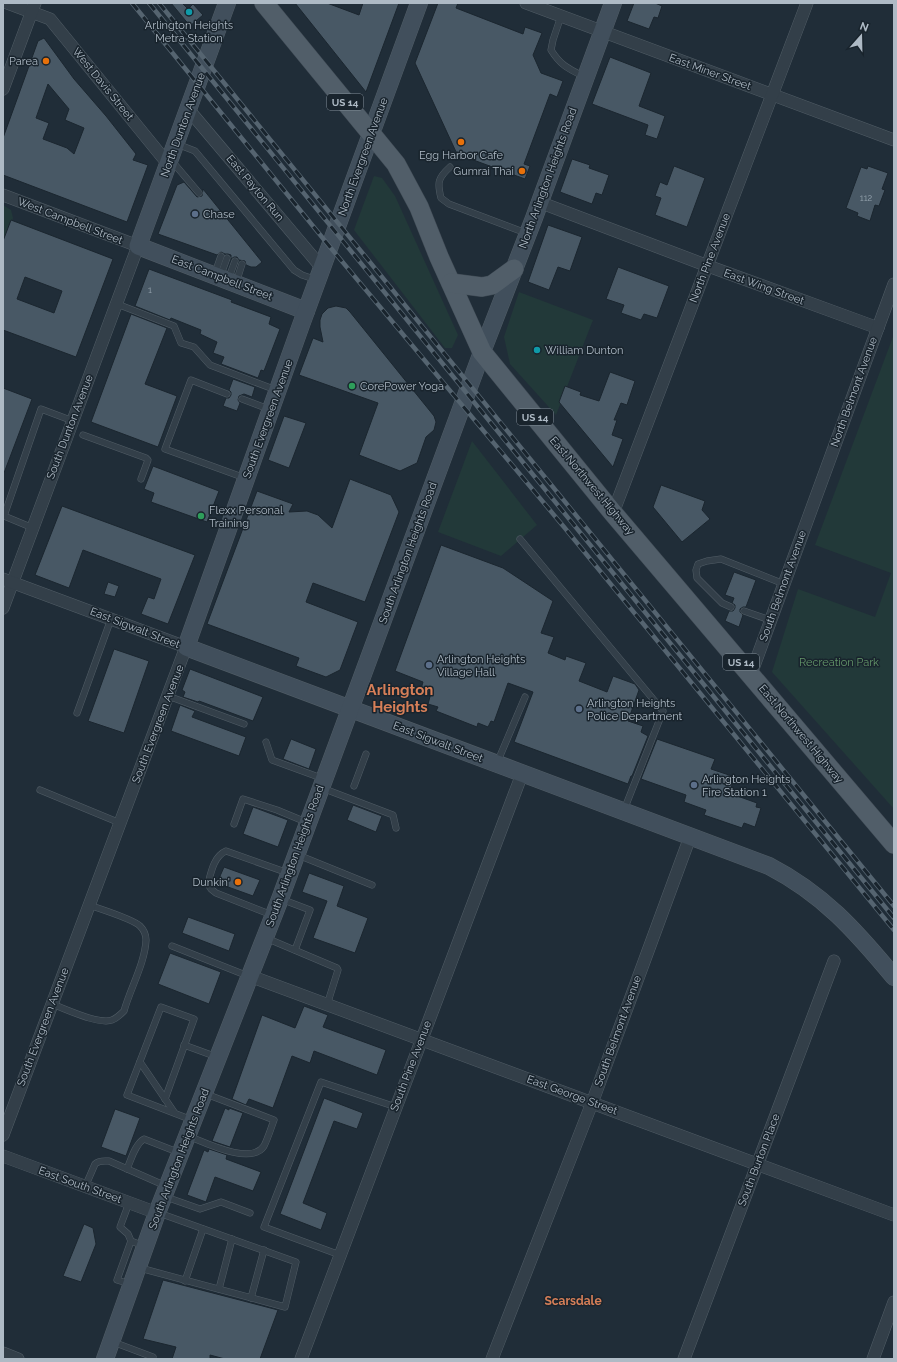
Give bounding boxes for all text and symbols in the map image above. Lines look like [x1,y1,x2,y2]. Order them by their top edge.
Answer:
marker: Arlington Heights Metra Station [184,7,194,17]
north arrow [841,16,881,56]
place label: Arlington Heights Metra Station [145,19,233,45]
text: N [858,20,870,35]
street label: West Davis Street [70,45,136,123]
street label: East Miner Street [667,51,753,93]
place label: Parea [9,55,38,68]
marker: Parea [41,56,51,66]
street label: North Dunton Avenue [158,71,208,179]
road number: US 14 [327,94,363,110]
street label: North Evergreen Avenue [336,96,391,218]
street label: North Arlington Heights Road [516,106,580,250]
marker: Egg Harbor Cafe [456,137,466,147]
place label: Egg Harbor Cafe [419,149,504,162]
street label: East Payton Run [224,152,286,224]
place label: Gumrai Thai [453,165,514,178]
marker: Gumrai Thai [517,166,527,176]
house number: 112 [860,193,873,203]
street label: West Campbell Street [16,195,125,247]
place label: Chase [203,208,235,221]
marker: Chase [190,209,200,219]
street label: North Pine Avenue [687,211,733,305]
street label: East Campbell Street [170,253,275,303]
street label: East Wing Street [722,266,806,308]
house number: 1 [148,285,152,295]
street label: North Belmont Avenue [828,335,880,449]
place label: William Dunton [545,344,624,357]
marker: William Dunton [532,345,542,355]
street label: South Evergreen Avenue [240,357,296,480]
street label: South Dunton Avenue [44,372,96,481]
place label: CorePower Yoga [360,380,444,393]
marker: CorePower Yoga [347,381,357,391]
road number: US 14 [517,409,553,425]
street label: East Northwest Highway [547,434,637,538]
street label: South Arlington Heights Road [376,480,440,626]
place label: Flexx Personal Training [209,504,283,530]
marker: Flexx Personal Training [196,511,206,521]
street label: South Belmont Avenue [757,528,809,643]
street label: East Sigwalt Street [88,605,182,651]
place label: Arlington Heights Village Hall [437,653,525,679]
road number: US 14 [723,654,759,670]
park label: Recreation Park [799,656,879,669]
marker: Arlington Heights Village Hall [424,660,434,670]
street label: South Evergreen Avenue [129,662,187,785]
district label: Arlington Heights [367,681,433,716]
street label: East Northwest Highway [756,682,846,786]
place label: Arlington Heights Police Department [587,697,682,723]
marker: Arlington Heights Police Department [574,704,584,714]
street label: East Sigwalt Street [391,719,485,765]
place label: Arlington Heights Fire Station 1 [702,773,790,799]
marker: Arlington Heights Fire Station 1 [689,780,699,790]
street label: South Arlington Heights Road [263,783,327,929]
place label: Dunkin' [192,876,230,889]
marker: Dunkin' [233,877,243,887]
street label: South Evergreen Avenue [14,965,72,1088]
street label: South Belmont Avenue [592,973,644,1088]
street label: South Pine Avenue [388,1018,434,1113]
street label: East George Street [525,1073,619,1118]
street label: South Arlington Heights Road [146,1087,212,1231]
street label: South Burton Place [735,1111,783,1208]
street label: East South Street [37,1164,124,1206]
district label: Scarsdale [544,1294,602,1308]

